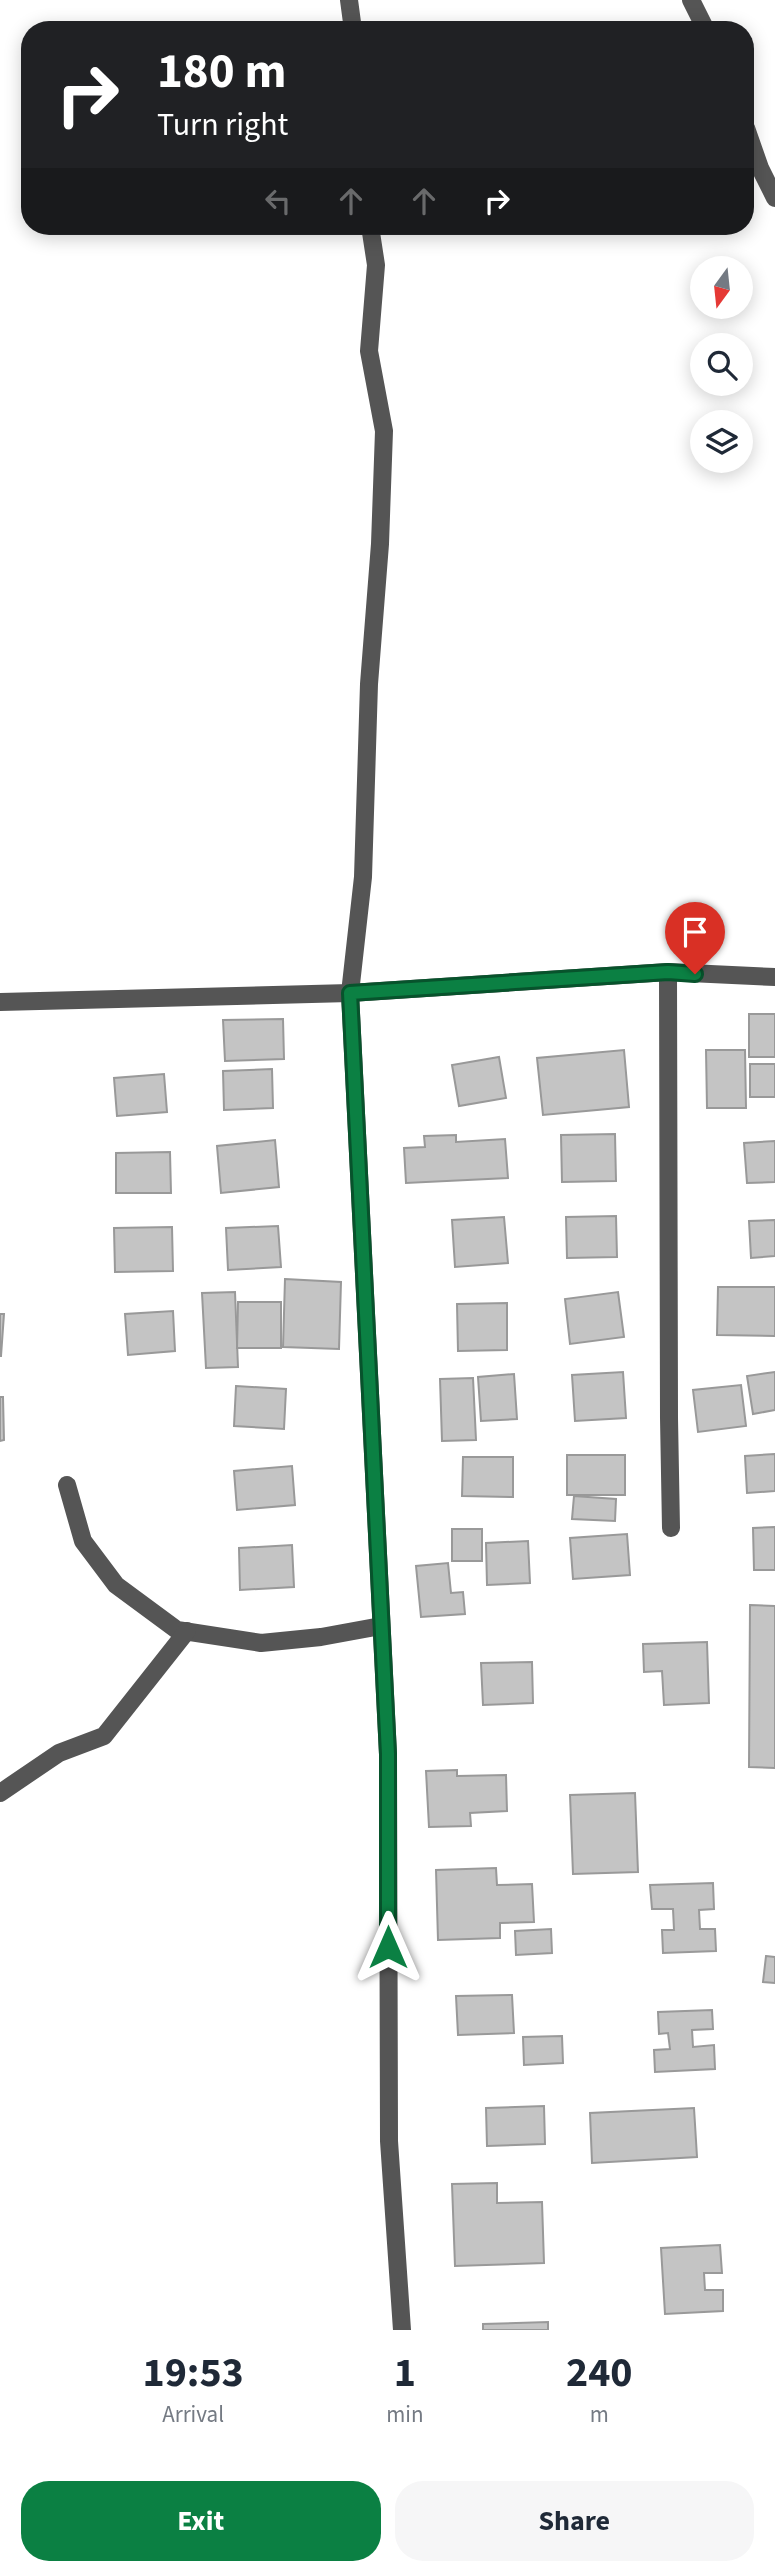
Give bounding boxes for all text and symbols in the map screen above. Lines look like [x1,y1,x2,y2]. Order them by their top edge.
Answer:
text: 180 m [157,37,286,107]
icon: right [42,49,133,140]
text: Turn right [157,102,288,148]
icon: left [259,182,297,220]
icon: ahead [332,182,370,220]
icon: ahead [405,182,443,220]
icon: right [478,182,516,220]
north arrow [690,256,752,318]
map controls [690,256,753,473]
button: search [690,333,753,396]
button: layers [690,410,753,473]
pin [665,902,725,974]
icon: arrive [676,913,714,951]
position arrow [351,1910,425,1984]
text: 19:53 [142,2343,244,2403]
text: 1 [394,2343,416,2403]
text: 240 [566,2343,633,2403]
text: Arrival [162,2398,224,2431]
text: min [386,2398,424,2431]
text: m [590,2398,609,2431]
button: Exit [21,2481,381,2561]
button: Share [395,2481,754,2561]

